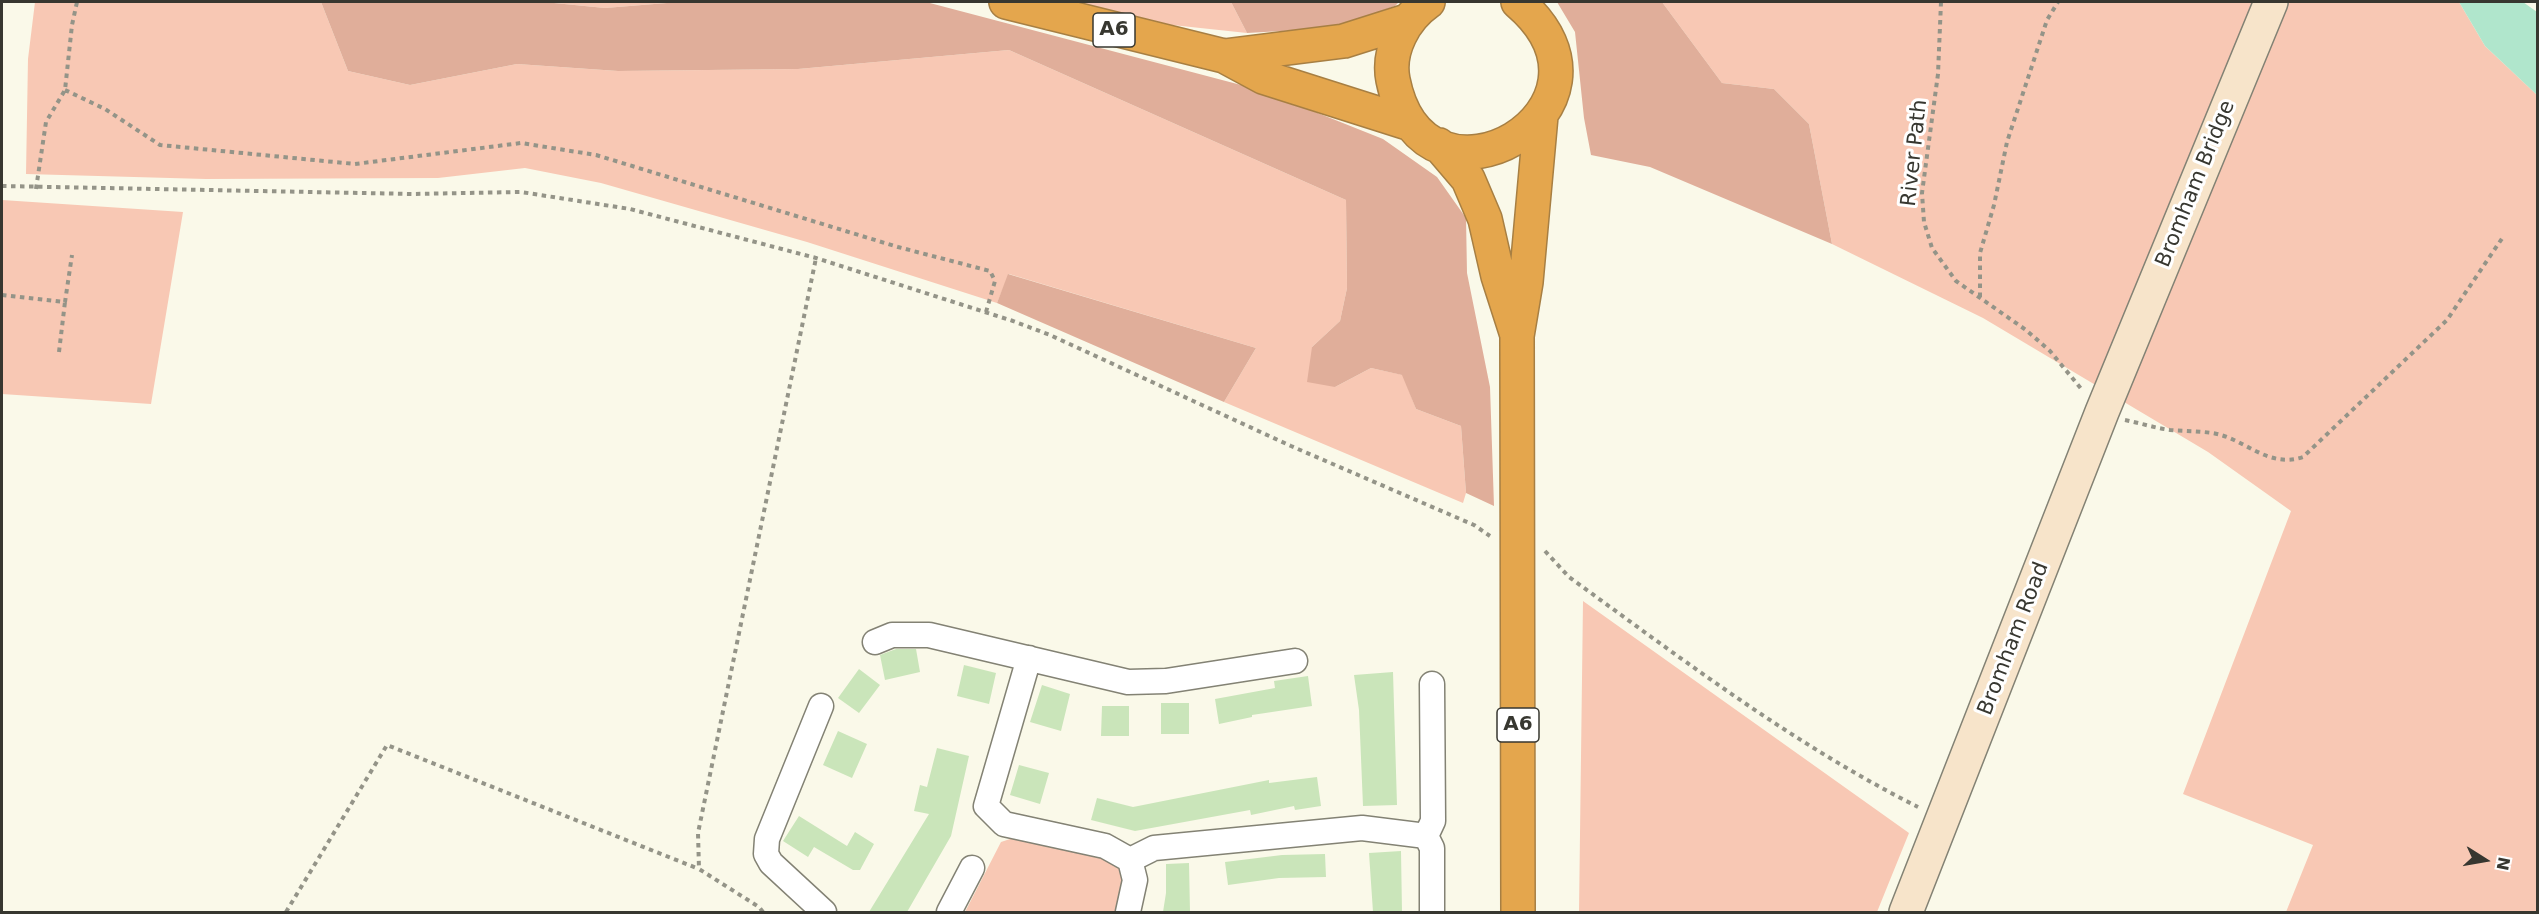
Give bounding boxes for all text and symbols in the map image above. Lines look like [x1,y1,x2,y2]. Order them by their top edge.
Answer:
road number: A6 [1093,13,1135,47]
street label: Bromham Bridge [2151,97,2241,271]
street label: River Path [1897,98,1933,208]
street label: Bromham Road [1973,559,2055,719]
road number: A6 [1497,708,1539,742]
north arrow [2455,830,2515,890]
text: N [2493,855,2514,872]

